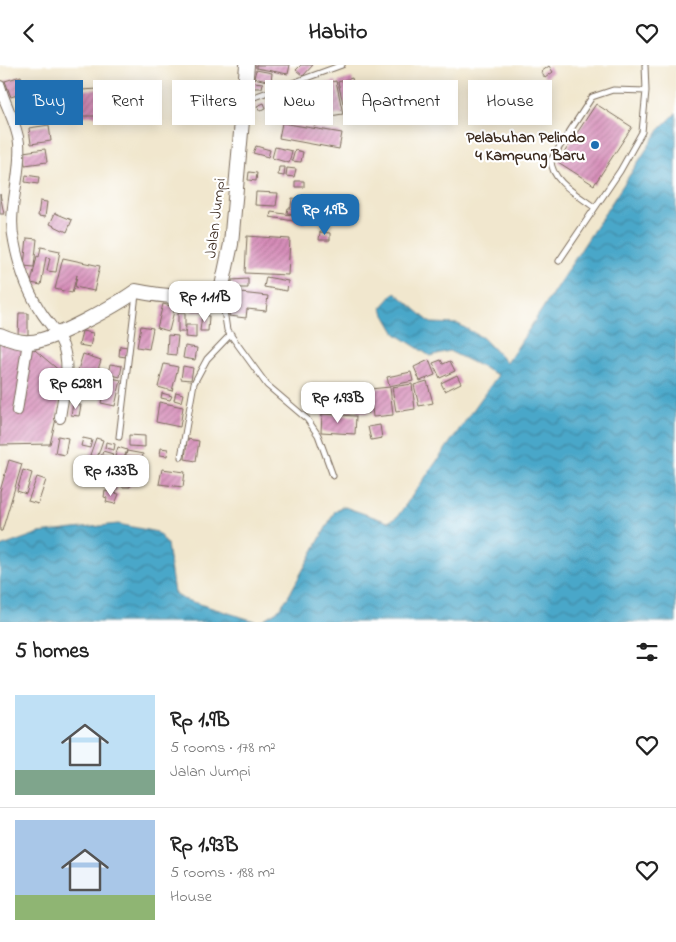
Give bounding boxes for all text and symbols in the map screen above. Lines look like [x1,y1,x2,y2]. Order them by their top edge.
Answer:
text: Habito [308,17,368,49]
icon: back [15,19,43,47]
icon: heart [633,19,661,47]
chip: Buy [15,80,83,125]
chip: Rent [93,80,162,125]
chip: Filters [172,80,255,125]
chip: New [265,80,333,125]
chip: Apartment [343,80,458,125]
chip: House [468,80,552,125]
place label: Pelabuhan Pelindo 4 Kampung Baru [466,126,585,169]
marker: Pelabuhan Pelindo 4 Kampung Baru [589,139,601,151]
street label: Jalan Jumpi [199,177,233,260]
pin: Rp 1.9B [279,193,371,236]
text: Rp 1.9B [302,198,348,222]
pin: Rp 1.11B [153,281,257,323]
text: Rp 1.11B [180,285,230,309]
pin: Rp 628M [30,367,122,410]
text: Rp 628M [50,372,102,396]
pin: Rp 1.93B [286,381,390,424]
text: Rp 1.93B [312,386,364,410]
pin: Rp 1.33B [59,455,163,497]
text: Rp 1.33B [84,459,138,483]
text: 5 homes [15,637,90,667]
icon: filters [633,638,661,666]
text: Rp 1.9B [170,706,230,736]
icon: home [55,715,115,775]
icon: heart [633,731,661,759]
text: 5 rooms · 178 m² [170,736,276,760]
text: Jalan Jumpi [170,760,251,784]
text: Rp 1.93B [170,831,238,861]
icon: home [55,840,115,900]
icon: heart [633,856,661,884]
text: 5 rooms · 188 m² [170,861,275,885]
text: House [170,885,212,909]

